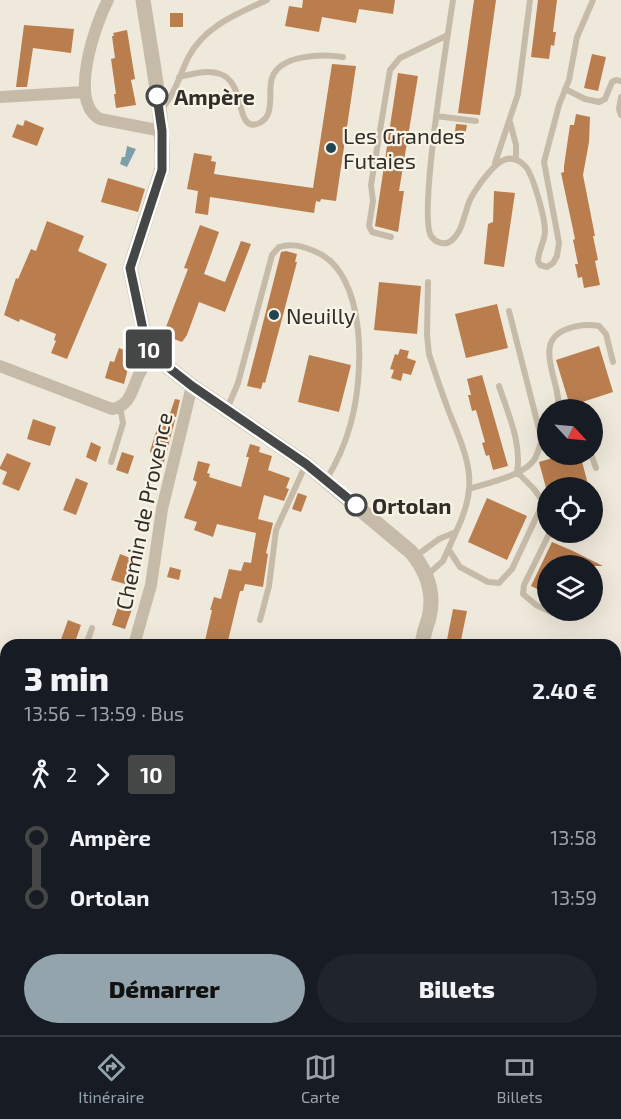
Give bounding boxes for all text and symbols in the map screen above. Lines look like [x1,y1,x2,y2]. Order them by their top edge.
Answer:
place label: Ampère [174,83,255,109]
marker: Ampère [146,85,168,107]
place label: Les Grandes Futaies [343,122,465,173]
marker: Les Grandes Futaies [324,141,338,155]
place label: Neuilly [286,302,356,328]
marker: Neuilly [267,308,281,322]
line badge: 10 [122,330,176,368]
text: 10 [138,337,160,362]
north arrow [537,399,603,465]
map controls [537,399,603,621]
street label: Chemin de Provence [109,410,177,612]
button: locate [537,477,603,543]
place label: Ortolan [372,492,452,518]
marker: Ortolan [345,494,367,516]
button: layers [537,555,603,621]
text: 3 min [24,658,109,698]
text: 2.40 € [532,677,597,703]
text: 13:56 – 13:59 · Bus [24,701,184,725]
icon: walk [24,758,57,791]
icon: forward [86,758,119,791]
text: 2 [66,762,77,786]
text: 10 [140,762,163,787]
text: Ampère [70,824,151,850]
text: 13:58 [550,825,597,849]
text: Ortolan [70,884,150,910]
text: 13:59 [551,885,597,909]
button: Démarrer [24,954,305,1023]
button: Billets [317,954,597,1023]
tab: Itinéraire [78,1051,144,1106]
tab: Carte [301,1051,340,1106]
tab: Billets [497,1051,543,1106]

